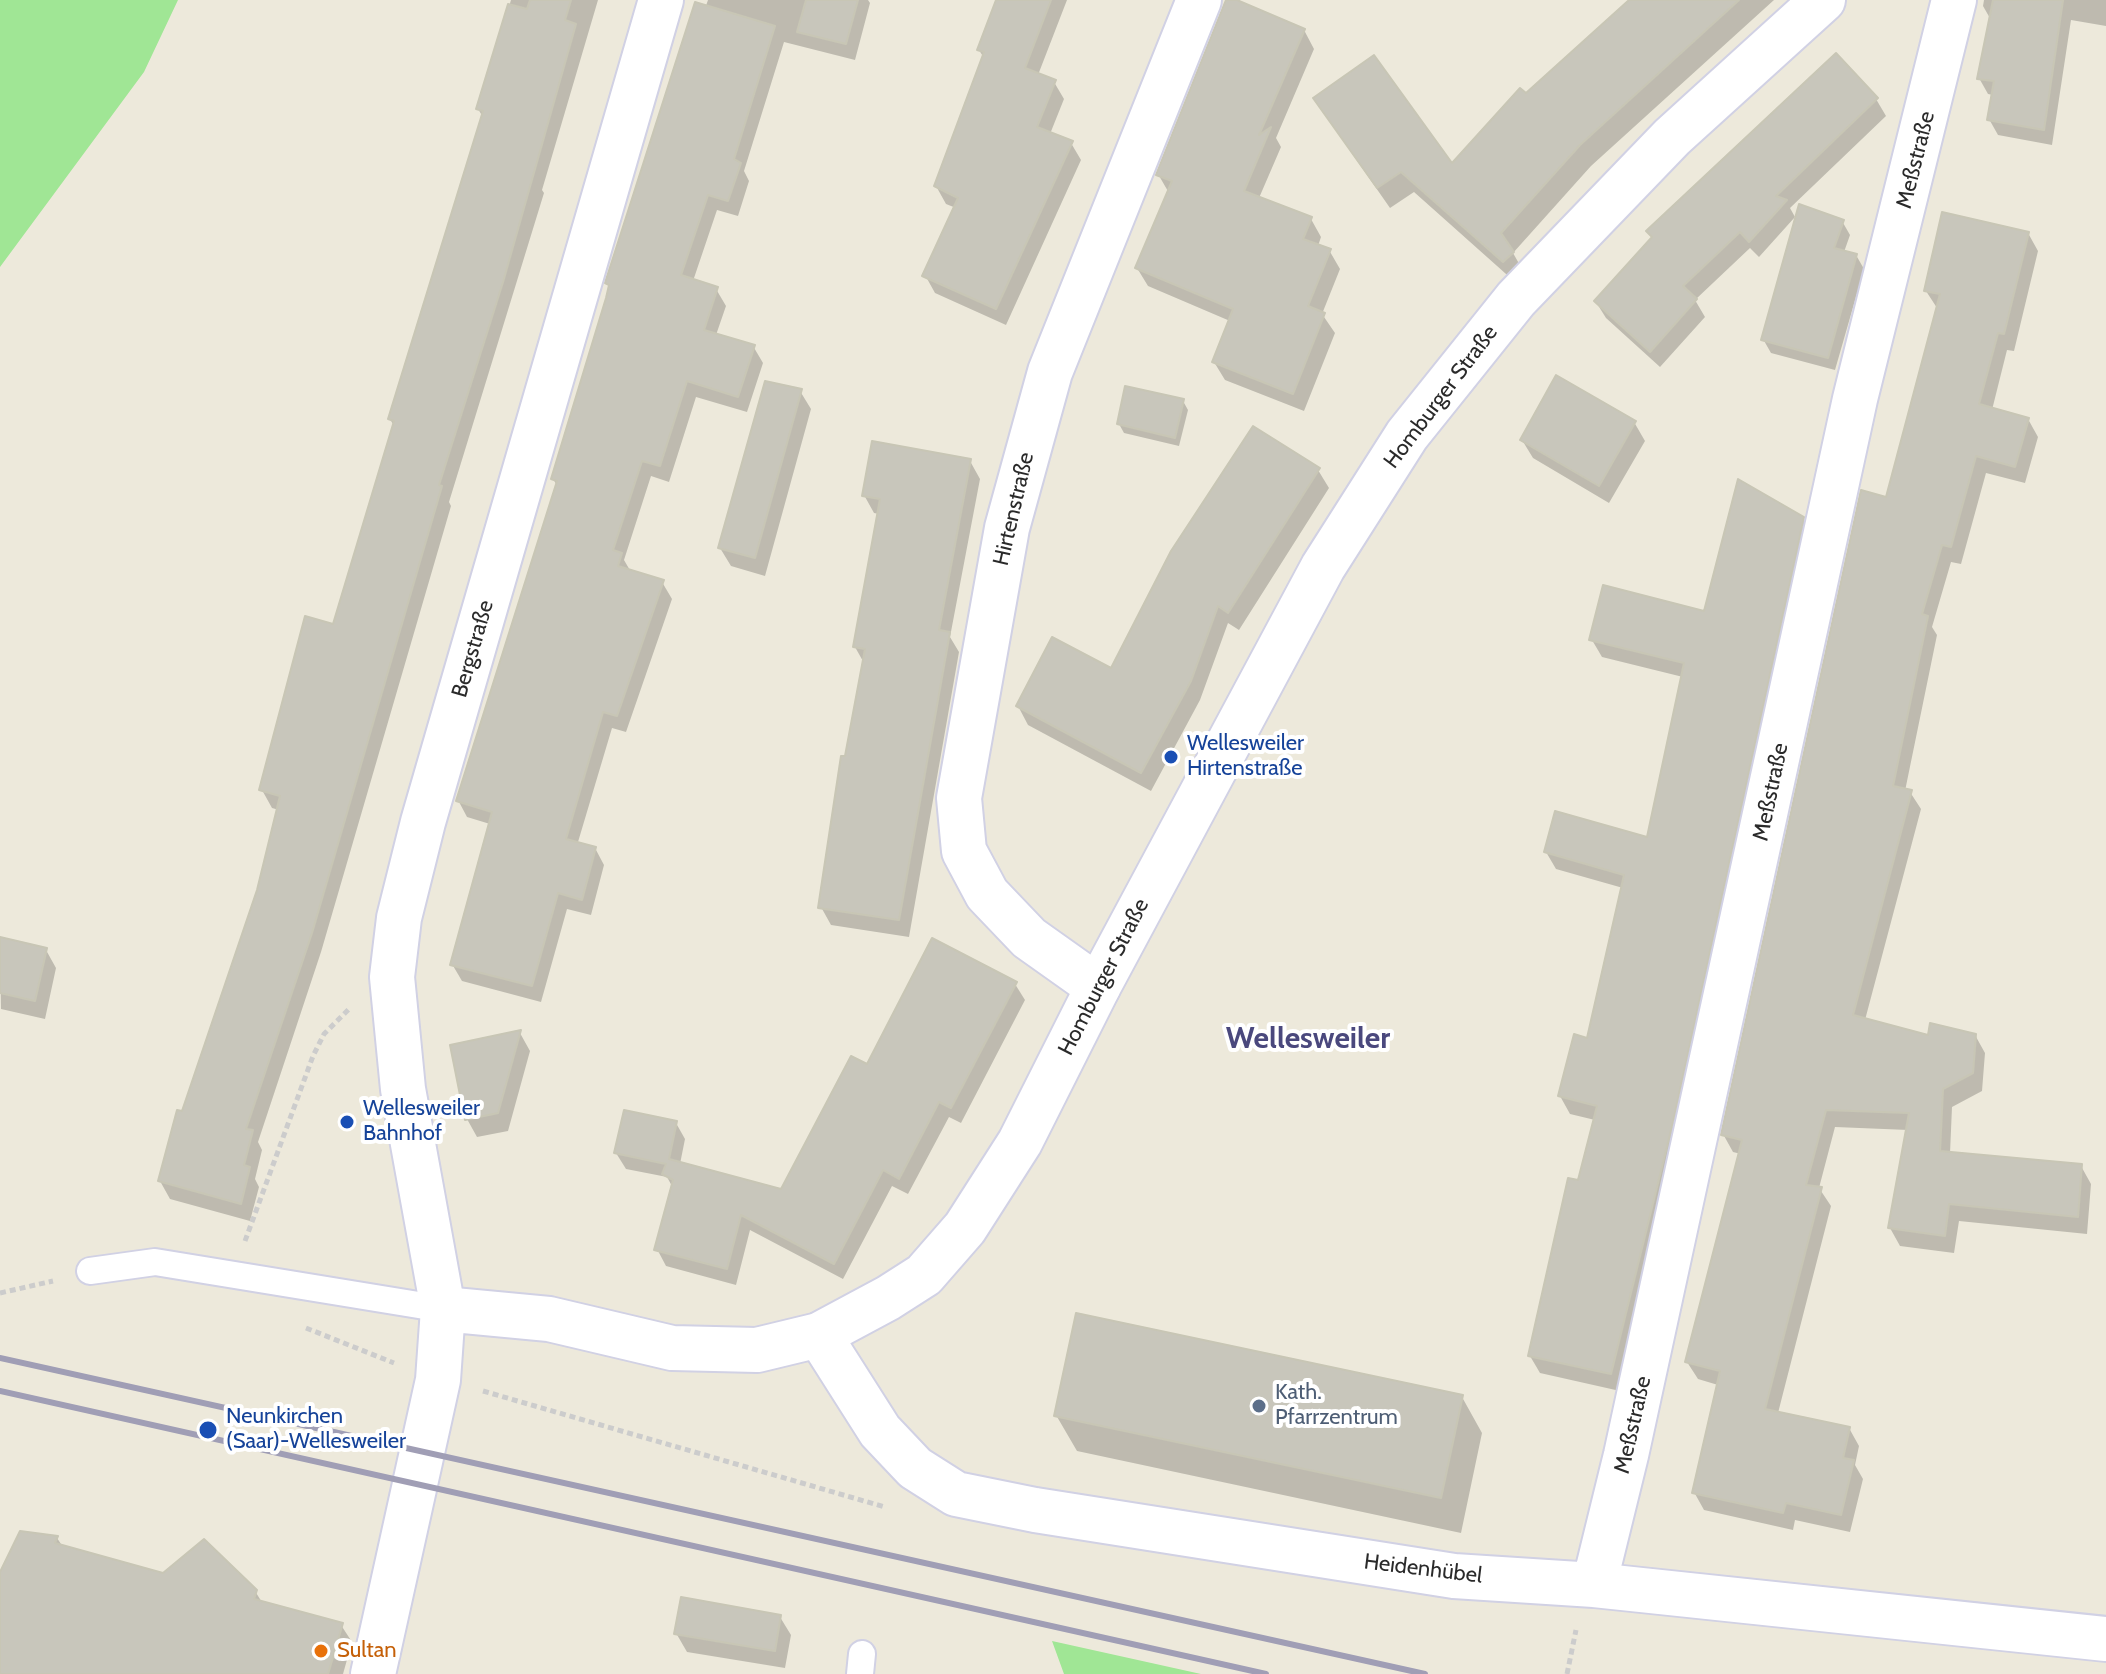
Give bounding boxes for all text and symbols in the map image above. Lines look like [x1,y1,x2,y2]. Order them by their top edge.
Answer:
street label: Meßstraße [1891,109,1941,211]
street label: Homburger Straße [1379,320,1503,474]
street label: Hirtenstraße [988,450,1040,568]
street label: Bergstraße [447,597,499,701]
place label: Wellesweiler Hirtenstraße [1187,731,1304,782]
street label: Meßstraße [1748,741,1794,843]
marker: Wellesweiler Hirtenstraße [1162,748,1180,766]
street label: Homburger Straße [1053,894,1155,1060]
district label: Wellesweiler [1226,1021,1390,1057]
place label: Wellesweiler Bahnhof [363,1096,480,1148]
marker: Wellesweiler Bahnhof [338,1113,356,1131]
street label: Meßstraße [1609,1374,1657,1476]
place label: Kath. Pfarrzentrum [1275,1380,1398,1432]
marker: Kath. Pfarrzentrum [1250,1397,1268,1415]
place label: Neunkirchen (Saar)-Wellesweiler [226,1404,406,1456]
marker: Neunkirchen (Saar)-Wellesweiler [197,1419,219,1441]
street label: Heidenhübel [1362,1549,1484,1589]
place label: Sultan [337,1638,397,1664]
marker: Sultan [312,1642,330,1660]

